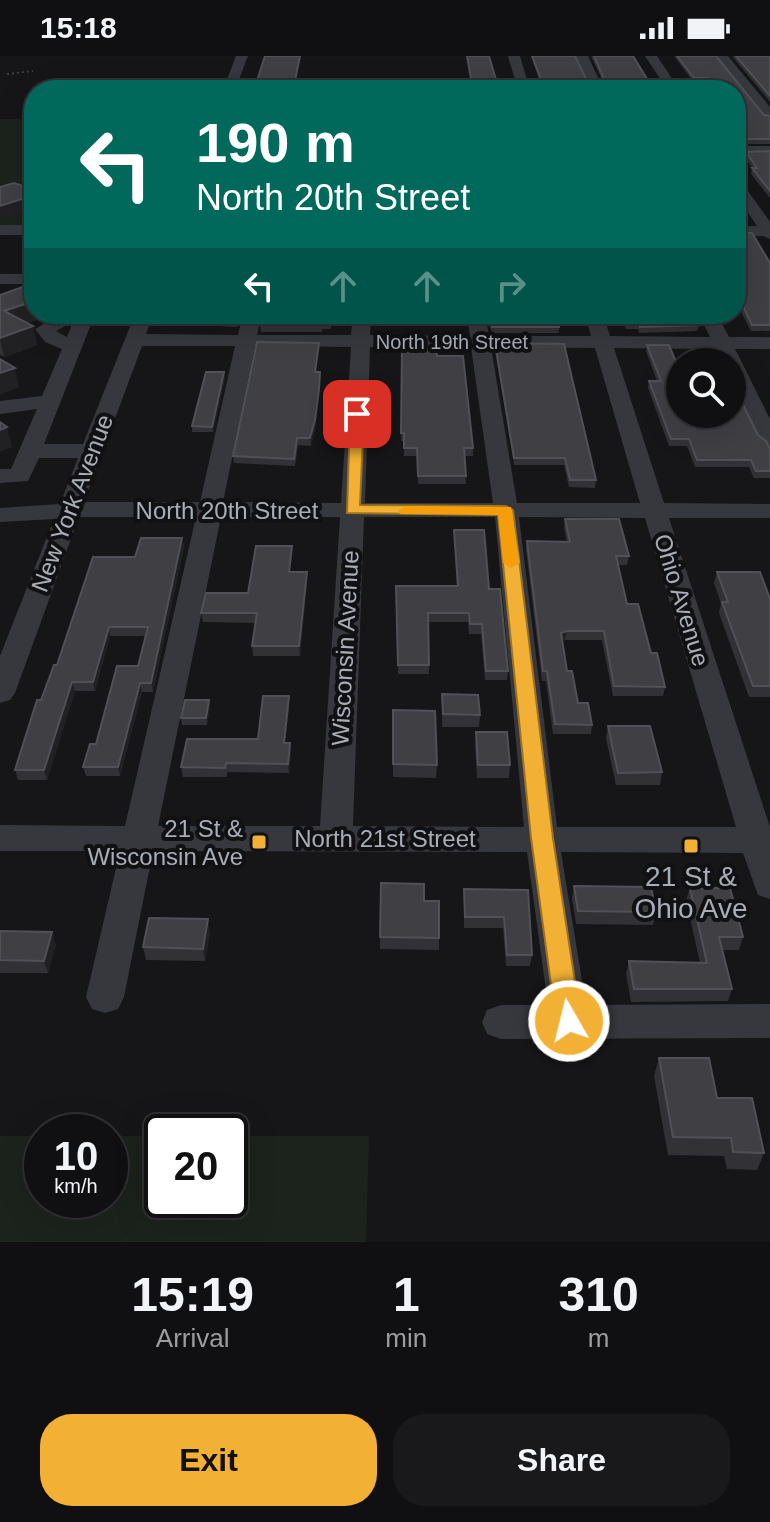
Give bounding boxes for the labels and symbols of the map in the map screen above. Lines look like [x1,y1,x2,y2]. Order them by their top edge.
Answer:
street label: North 19th Street [376,331,529,353]
pin [323,380,391,448]
street label: New York Avenue [26,411,118,595]
street label: North 20th Street [136,497,319,524]
street label: Ohio Avenue [649,531,715,669]
street label: Wisconsin Avenue [326,550,364,746]
place label: 21 St & Wisconsin Ave [87,815,243,870]
street label: North 21st Street [294,825,476,852]
marker: 21 St & Wisconsin Ave [250,833,268,851]
marker: 21 St & Ohio Ave [682,837,700,855]
place label: 21 St & Ohio Ave [634,861,748,924]
position arrow [527,979,611,1063]
speed limit sign: 20 [144,1114,248,1218]

